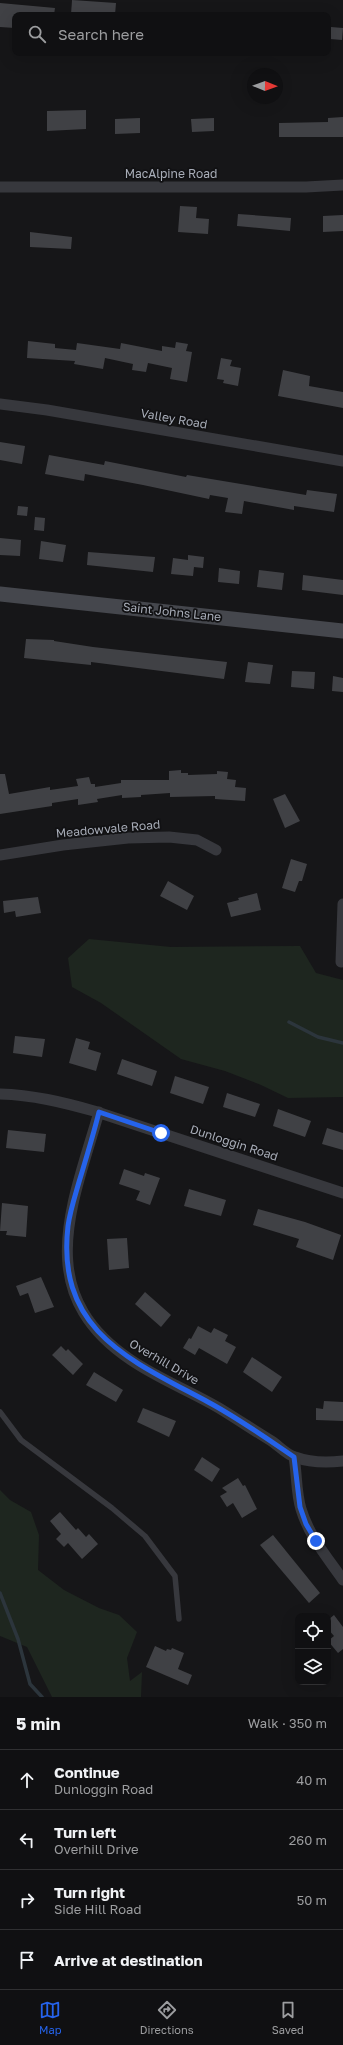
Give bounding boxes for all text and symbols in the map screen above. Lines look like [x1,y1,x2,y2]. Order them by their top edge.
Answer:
search box [12,12,331,56]
icon: search [26,23,48,45]
text: Search here [58,25,144,43]
north arrow [247,68,283,104]
street label: MacAlpine Road [125,166,217,181]
street label: Valley Road [140,405,209,432]
street label: Saint Johns Lane [122,599,222,624]
street label: Meadowvale Road [55,816,161,841]
street label: Dunloggin Road [188,1121,280,1164]
route start [152,1124,170,1142]
street label: Overhill Drive [127,1336,202,1388]
route end [307,1532,325,1550]
map controls [295,1613,331,1685]
button: locate [295,1613,331,1649]
button: layers [295,1649,331,1685]
text: 5 min [16,1713,60,1734]
text: Walk · 350 m [248,1715,327,1731]
text: Continue [54,1763,120,1781]
icon: ahead [16,1769,38,1791]
text: 40 m [296,1772,327,1788]
text: Dunloggin Road [54,1781,153,1797]
text: Turn left [54,1823,116,1841]
icon: left [16,1829,38,1851]
text: 260 m [289,1832,327,1848]
text: Overhill Drive [54,1841,139,1857]
text: Turn right [54,1883,125,1901]
icon: right [16,1889,38,1911]
text: 50 m [297,1892,327,1908]
text: Side Hill Road [54,1901,141,1917]
icon: arrive [16,1949,38,1971]
text: Arrive at destination [54,1951,203,1969]
tab: Map [39,1999,62,2036]
tab: Directions [140,1999,194,2036]
tab: Saved [272,1999,304,2036]

